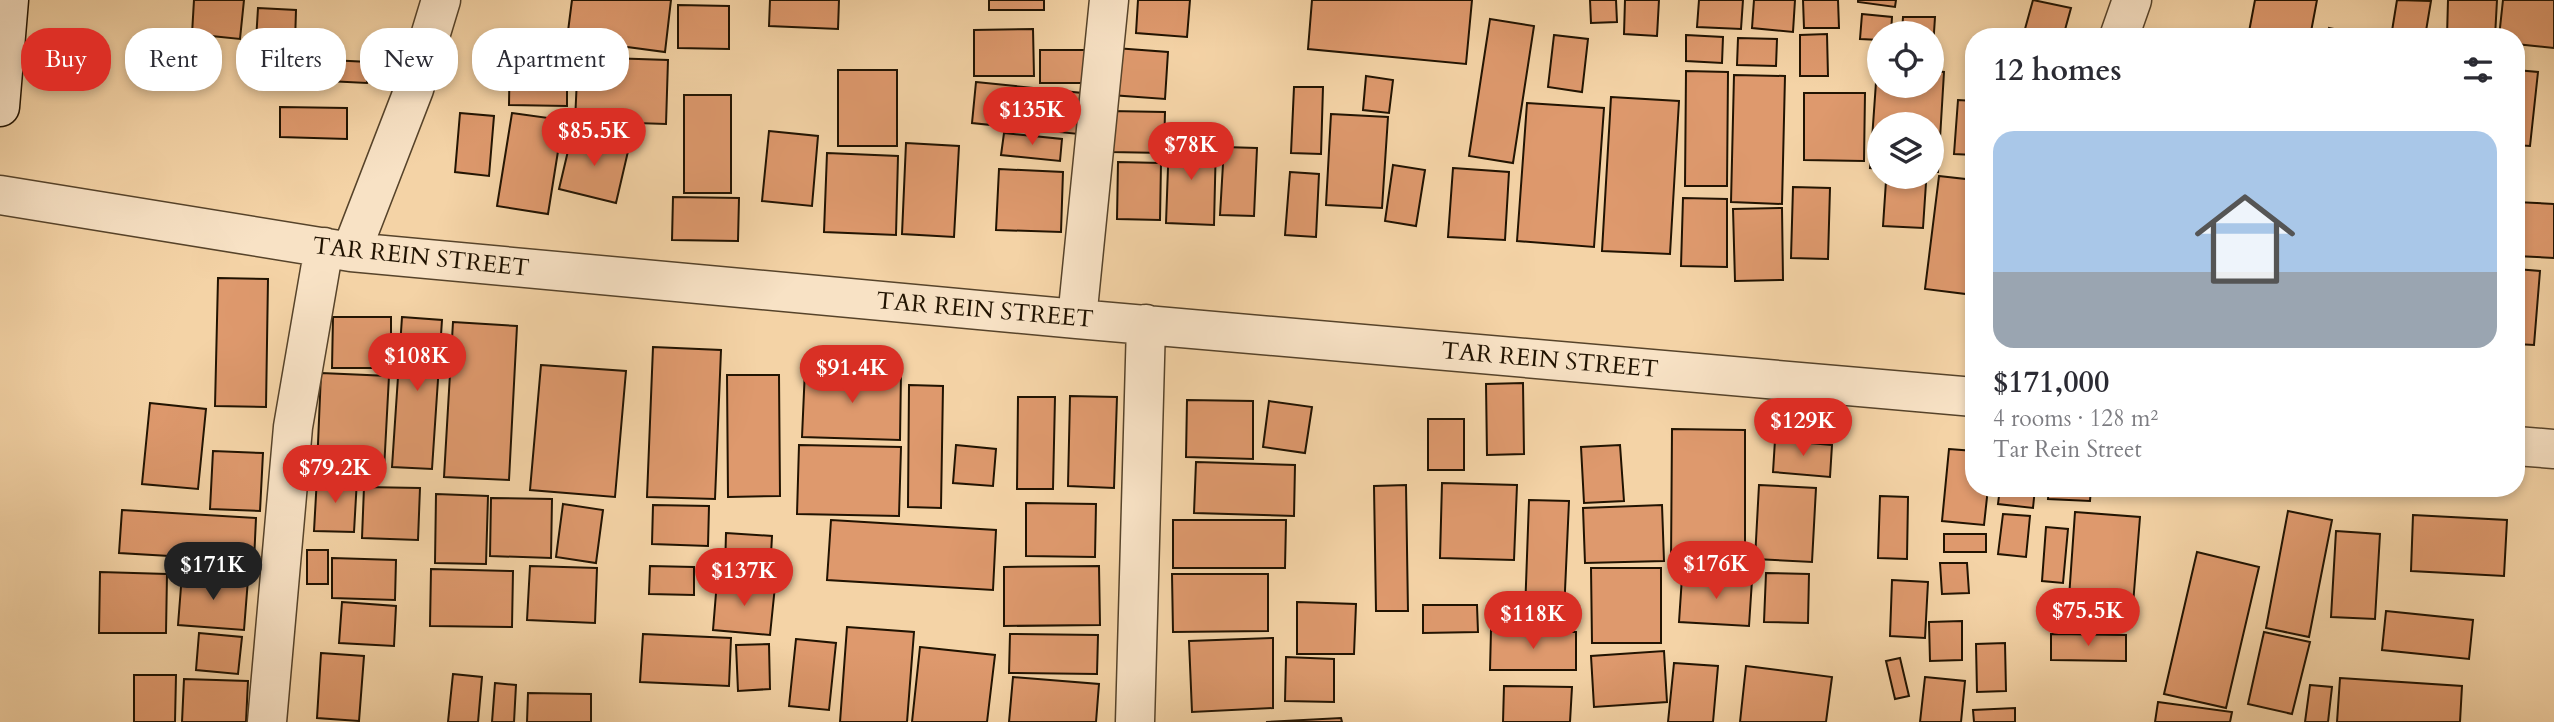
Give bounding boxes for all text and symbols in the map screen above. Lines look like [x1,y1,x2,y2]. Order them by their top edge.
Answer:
map controls [1867,21,1944,189]
button: locate [1867,21,1944,98]
chip: Buy [21,28,111,91]
chip: Rent [125,28,222,91]
chip: Filters [236,28,346,91]
chip: New [360,28,458,91]
chip: Apartment [472,28,629,91]
text: 12 homes [1993,50,2122,91]
icon: filters [2459,51,2497,89]
pin: $135K [983,88,1081,147]
text: $135K [999,94,1065,125]
pin: $85.5K [537,108,651,168]
button: layers [1867,112,1944,189]
text: $85.5K [558,115,630,146]
pin: $78K [1150,122,1232,182]
text: $78K [1164,129,1218,160]
icon: home [2182,176,2308,302]
street label: TAR REIN STREET [311,229,531,285]
street label: TAR REIN STREET [875,284,1095,336]
pin: $108K [368,334,466,393]
street label: TAR REIN STREET [1440,334,1660,386]
text: $108K [384,340,450,371]
pin: $91.4K [795,346,909,405]
text: $91.4K [816,352,888,383]
text: $171,000 [1993,362,2109,403]
pin: $129K [1754,398,1852,458]
text: 4 rooms · 128 m² [1993,403,2158,434]
text: $129K [1770,405,1836,436]
text: Tar Rein Street [1993,434,2142,465]
pin: $79.2K [278,446,392,505]
text: $79.2K [299,452,371,483]
pin: $171K [164,542,262,602]
pin: $176K [1667,542,1765,601]
pin: $137K [695,548,793,608]
text: $176K [1683,548,1749,579]
text: $171K [180,549,246,580]
text: $137K [711,555,777,586]
pin: $75.5K [2031,588,2145,648]
pin: $118K [1484,592,1582,651]
text: $75.5K [2052,595,2124,626]
text: $118K [1500,598,1566,629]

